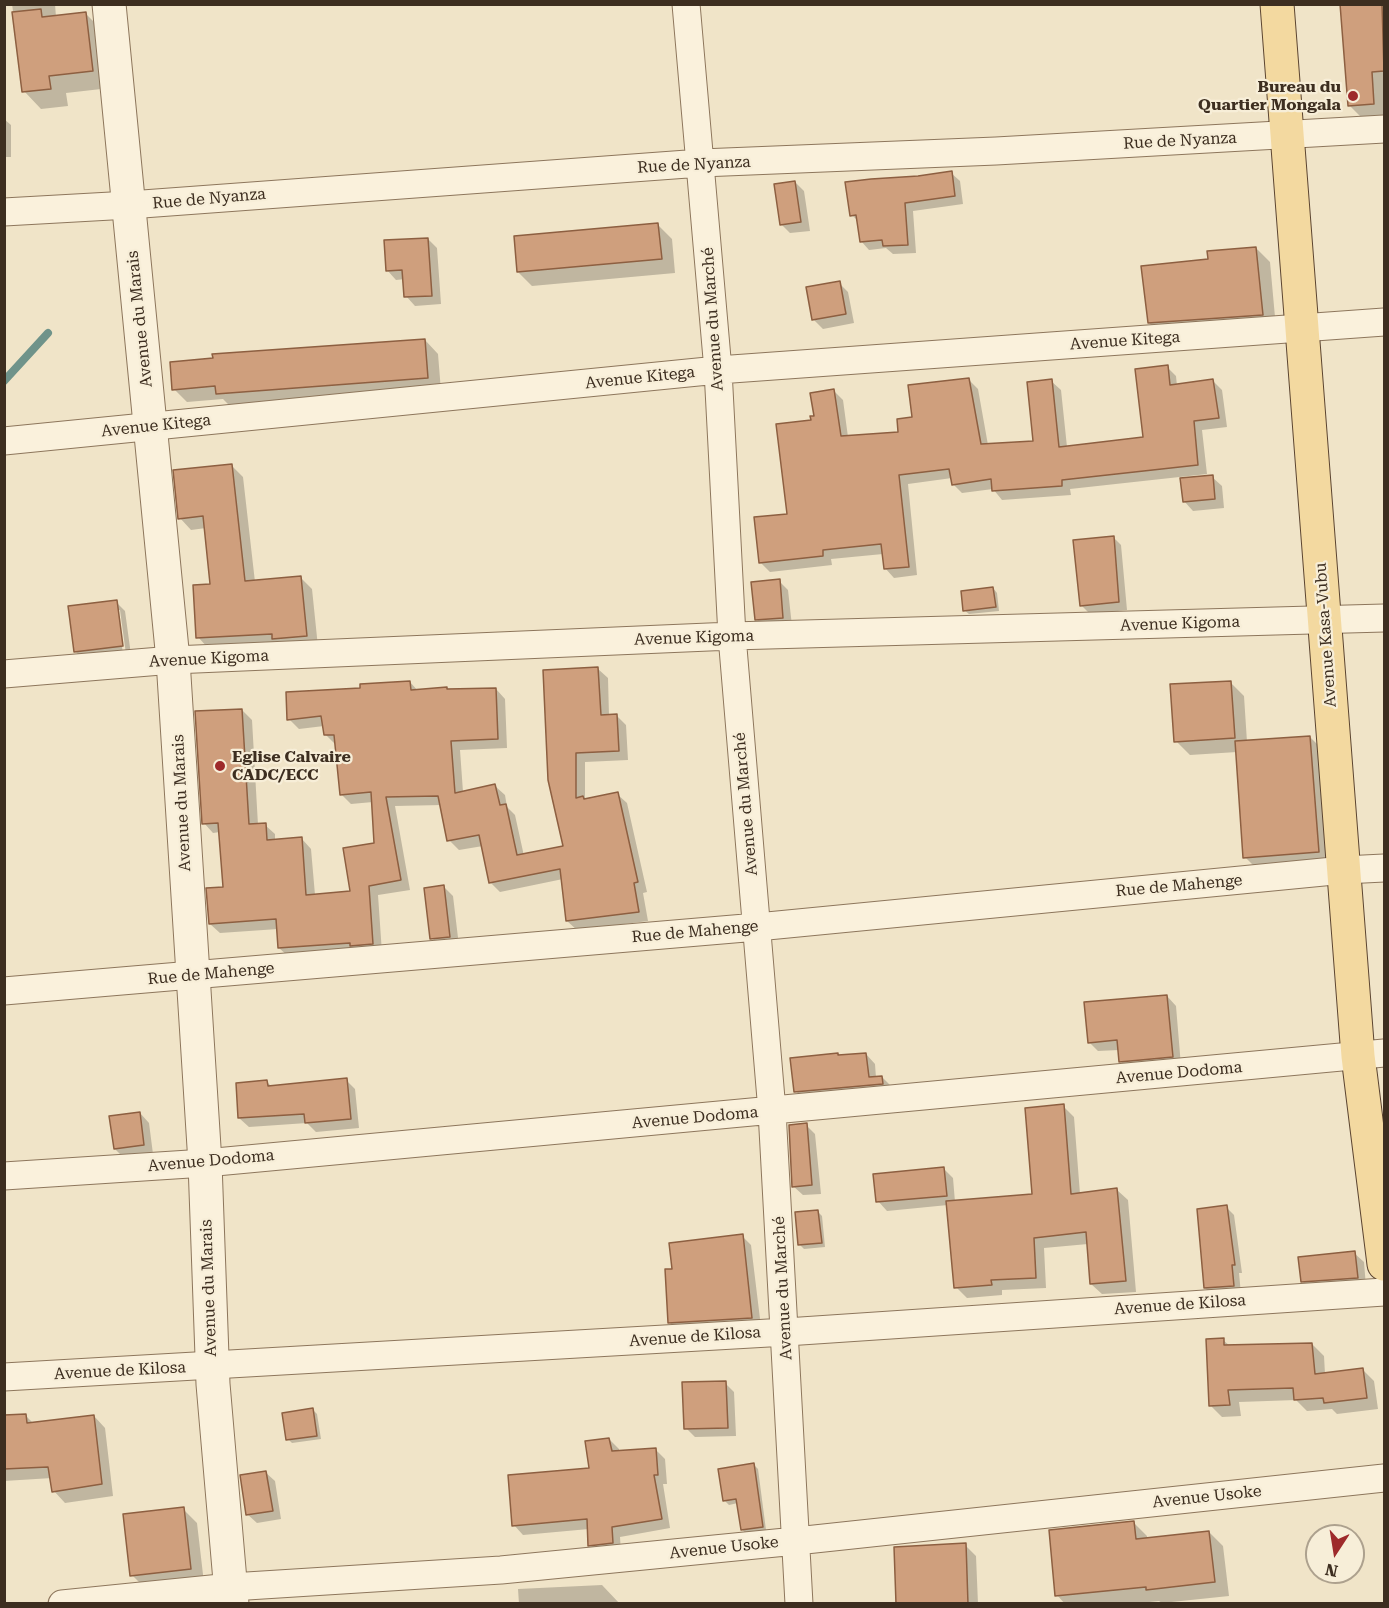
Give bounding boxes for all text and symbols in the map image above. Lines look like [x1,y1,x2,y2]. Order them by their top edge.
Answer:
place label: Bureau du Quartier Mongala [1198,77,1341,115]
marker: Bureau du Quartier Mongala [1346,89,1360,103]
street label: Rue de Nyanza [1123,128,1237,154]
street label: Rue de Nyanza [637,152,751,178]
street label: Rue de Nyanza [152,184,266,214]
street label: Avenue du Marché [698,247,728,391]
street label: Avenue du Marais [123,250,157,388]
street label: Avenue Kitega [1069,328,1181,354]
street label: Avenue Kitega [584,363,696,393]
street label: Avenue Kitega [100,411,212,441]
street label: Avenue Kasa-Vubu [1311,562,1341,708]
street label: Avenue Kigoma [1120,612,1240,636]
street label: Avenue Kigoma [634,626,754,650]
street label: Avenue Kigoma [149,646,269,672]
street label: Avenue du Marché [730,731,762,877]
street label: Avenue du Marais [169,734,195,872]
place label: Eglise Calvaire CADC/ECC [232,747,351,785]
marker: Eglise Calvaire CADC/ECC [213,759,227,773]
street label: Rue de Mahenge [1115,871,1243,901]
street label: Rue de Mahenge [631,917,759,947]
street label: Rue de Mahenge [147,959,275,989]
street label: Avenue Dodoma [1115,1058,1243,1088]
street label: Avenue Dodoma [631,1103,759,1133]
street label: Avenue Dodoma [147,1146,275,1176]
street label: Avenue du Marché [770,1216,796,1360]
street label: Avenue du Marais [197,1219,221,1357]
street label: Avenue de Kilosa [1113,1291,1247,1319]
street label: Avenue de Kilosa [628,1323,762,1351]
street label: Avenue de Kilosa [53,1358,187,1384]
street label: Avenue Usoke [1151,1482,1263,1512]
north arrow [1305,1524,1365,1584]
street label: Avenue Usoke [668,1533,780,1563]
text: N [1324,1560,1340,1581]

